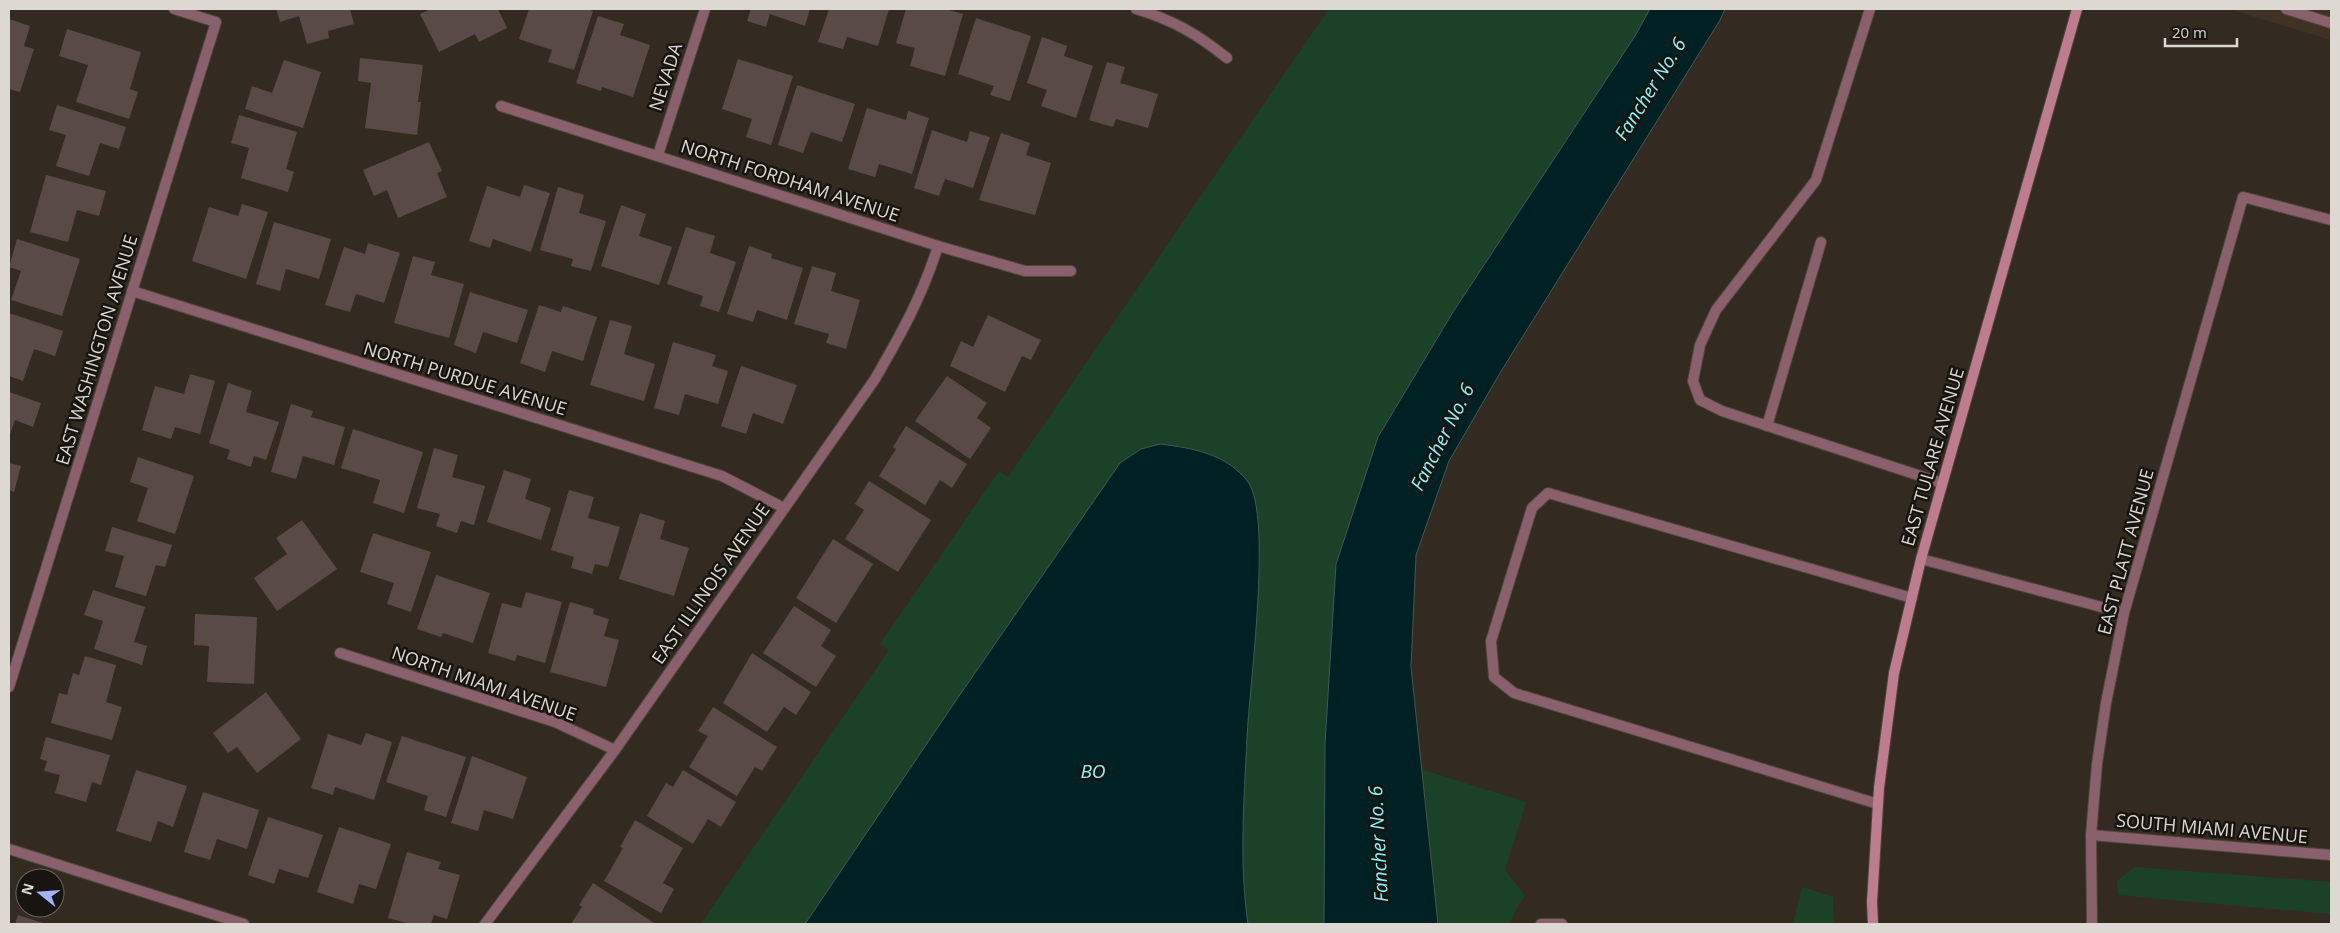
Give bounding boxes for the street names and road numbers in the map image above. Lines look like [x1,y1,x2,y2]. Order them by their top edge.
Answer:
street label: NEVADA [643,39,687,114]
street label: NORTH FORDHAM AVENUE [678,133,903,227]
street label: EAST WASHINGTON AVENUE [50,232,143,468]
street label: NORTH PURDUE AVENUE [361,336,570,420]
street label: EAST TULARE AVENUE [1895,365,1969,549]
street label: EAST PLATT AVENUE [2091,466,2159,637]
street label: EAST ILLINOIS AVENUE [646,498,775,668]
street label: NORTH MIAMI AVENUE [389,640,580,726]
street label: SOUTH MIAMI AVENUE [2115,808,2309,848]

